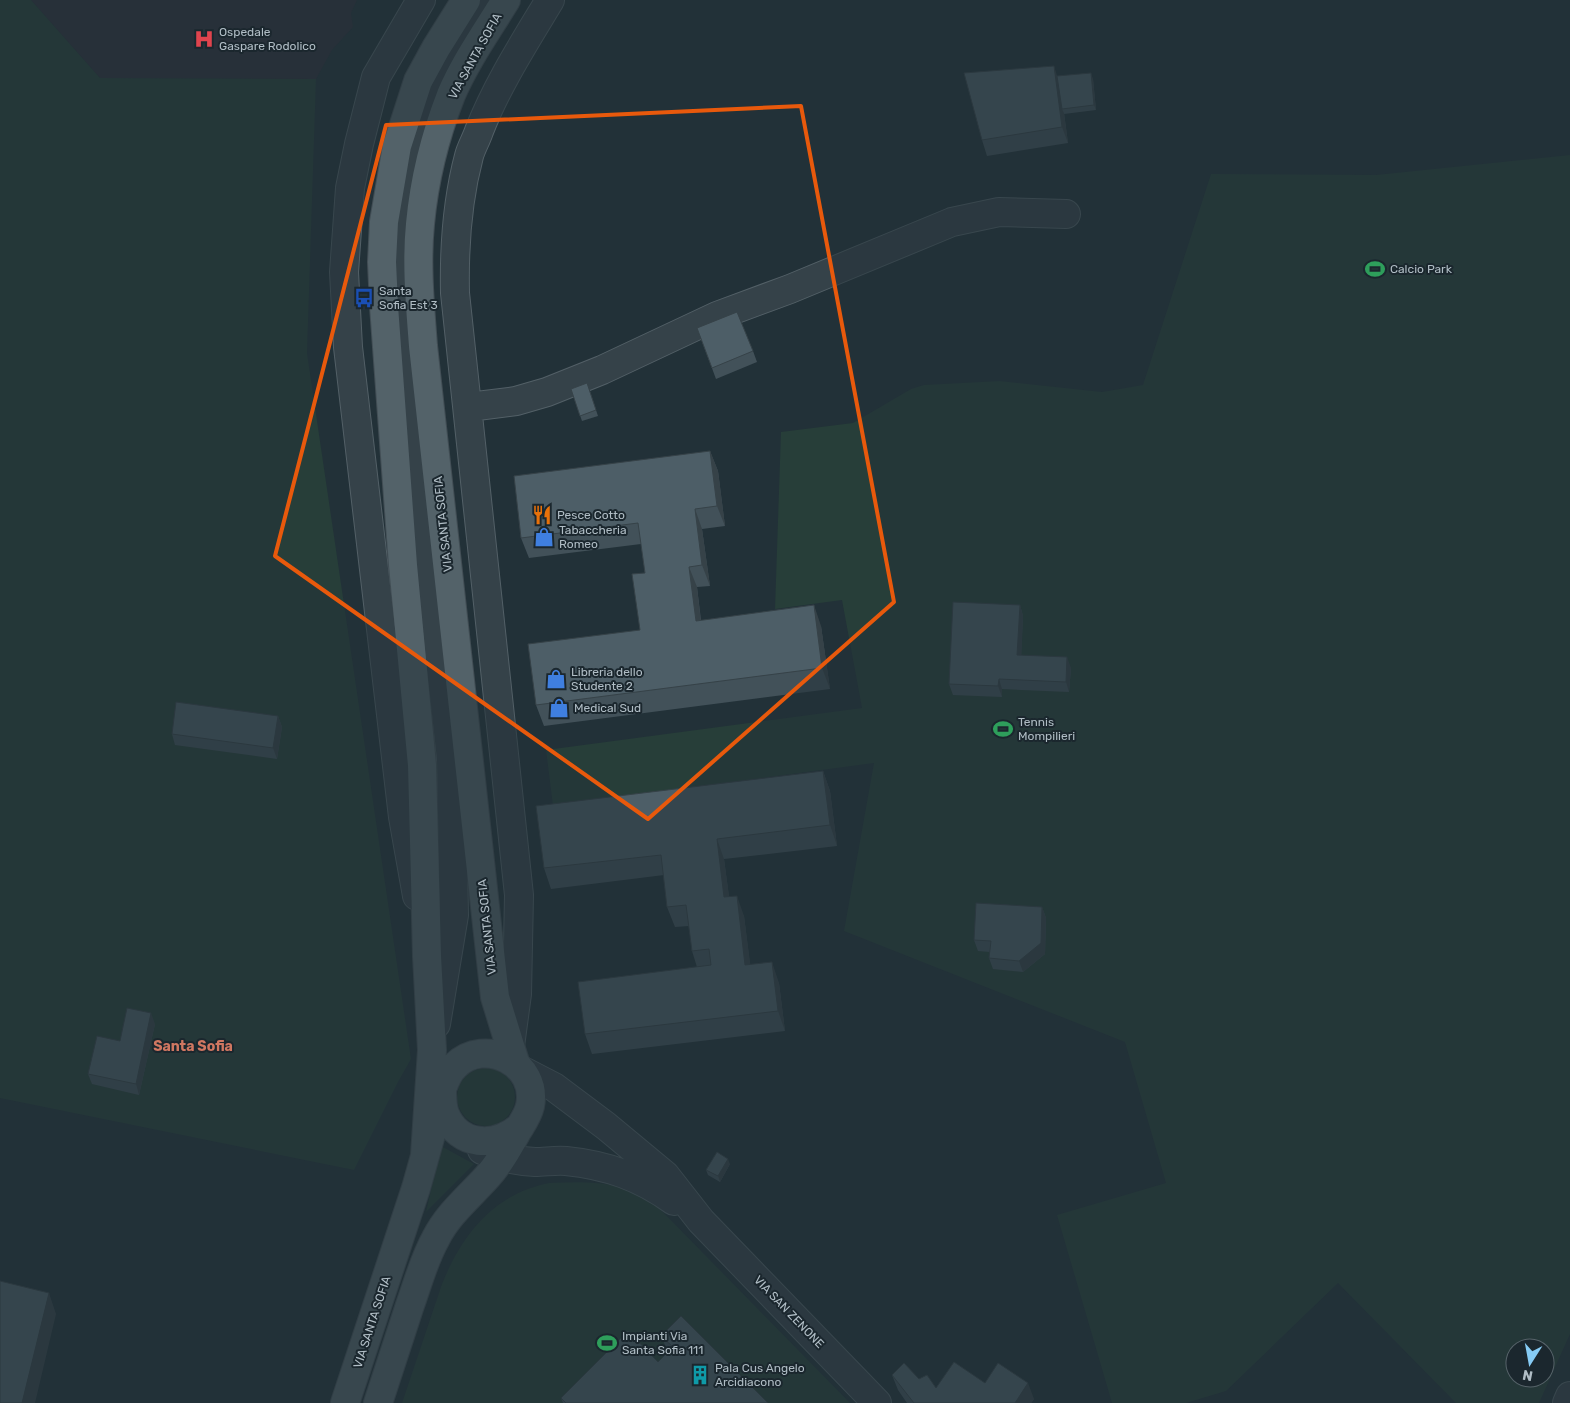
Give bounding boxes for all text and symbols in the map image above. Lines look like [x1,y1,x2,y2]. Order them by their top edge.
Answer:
street label: VIA SANTA SOFIA [446,11,504,101]
place label: Ospedale Gaspare Rodolico [219,25,316,53]
hospital icon: Ospedale Gaspare Rodolico [193,28,215,50]
sports icon: Calcio Park [1364,258,1386,280]
place label: Calcio Park [1390,262,1453,276]
place label: Santa Sofia Est 3 [379,284,438,312]
bus stop icon: Santa Sofia Est 3 [353,287,375,309]
street label: VIA SANTA SOFIA [431,475,455,573]
restaurant icon: Pesce Cotto [531,504,553,526]
place label: Pesce Cotto [557,508,625,522]
place label: Tabaccheria Romeo [559,523,627,551]
shop icon: Tabaccheria Romeo [533,526,555,548]
place label: Libreria dello Studente 2 [571,665,643,693]
shop icon: Libreria dello Studente 2 [545,668,567,690]
shop icon: Medical Sud [548,697,570,719]
place label: Medical Sud [574,701,641,715]
place label: Tennis Mompilieri [1018,715,1075,743]
sports icon: Tennis Mompilieri [992,718,1014,740]
street label: VIA SANTA SOFIA [475,878,499,976]
district label: Santa Sofia [153,1038,233,1055]
street label: VIA SAN ZENONE [751,1273,827,1351]
street label: VIA SANTA SOFIA [350,1274,394,1370]
place label: Impianti Via Santa Sofia 111 [622,1329,703,1357]
sports icon: Impianti Via Santa Sofia 111 [596,1332,618,1354]
north arrow [1505,1338,1555,1388]
place label: Pala Cus Angelo Arcidiacono [715,1361,805,1389]
building icon: Pala Cus Angelo Arcidiacono [689,1364,711,1386]
text: N [1521,1366,1534,1385]

